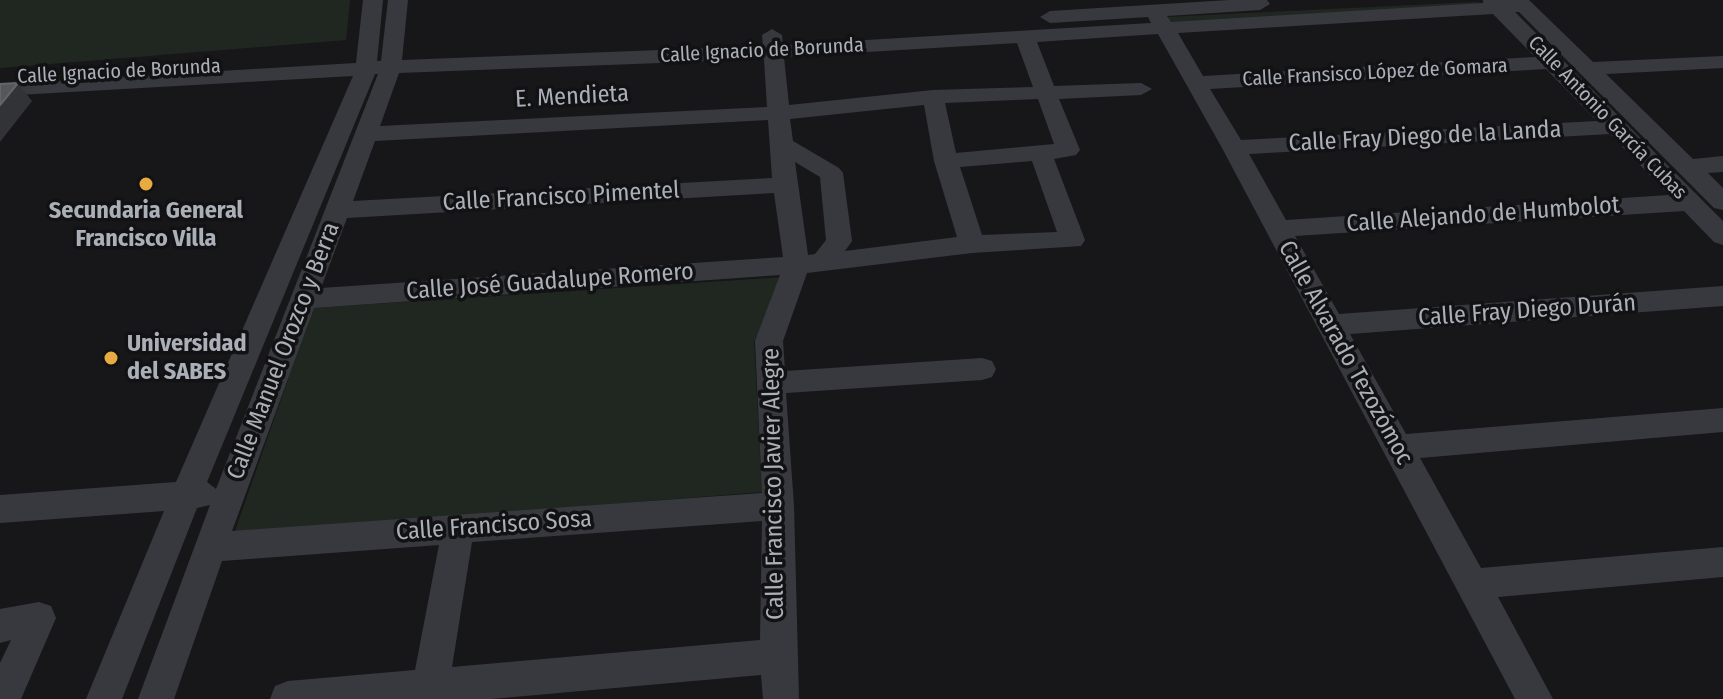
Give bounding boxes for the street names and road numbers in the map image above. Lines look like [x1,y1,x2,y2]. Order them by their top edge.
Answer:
street label: Calle Antonio García Cubas [1523,31,1691,205]
street label: Calle Ignacio de Borunda [660,34,864,68]
street label: Calle Fransisco López de Gomara [1242,54,1508,92]
street label: Calle Ignacio de Borunda [17,55,221,89]
street label: E. Mendieta [514,80,630,114]
street label: Calle Fray Diego de la Landa [1288,115,1562,159]
street label: Calle Francisco Pimentel [442,176,680,218]
street label: Calle Alejando de Humbolot [1345,191,1621,239]
street label: Calle Manuel Orozco y Berra [222,218,346,484]
street label: Calle Alvarado Tezozómoc [1271,236,1419,470]
street label: Calle José Guadalupe Romero [405,258,695,306]
street label: Calle Fray Diego Durán [1417,289,1637,333]
street label: Calle Francisco Javier Alegre [757,348,791,620]
street label: Calle Francisco Sosa [395,505,593,547]

